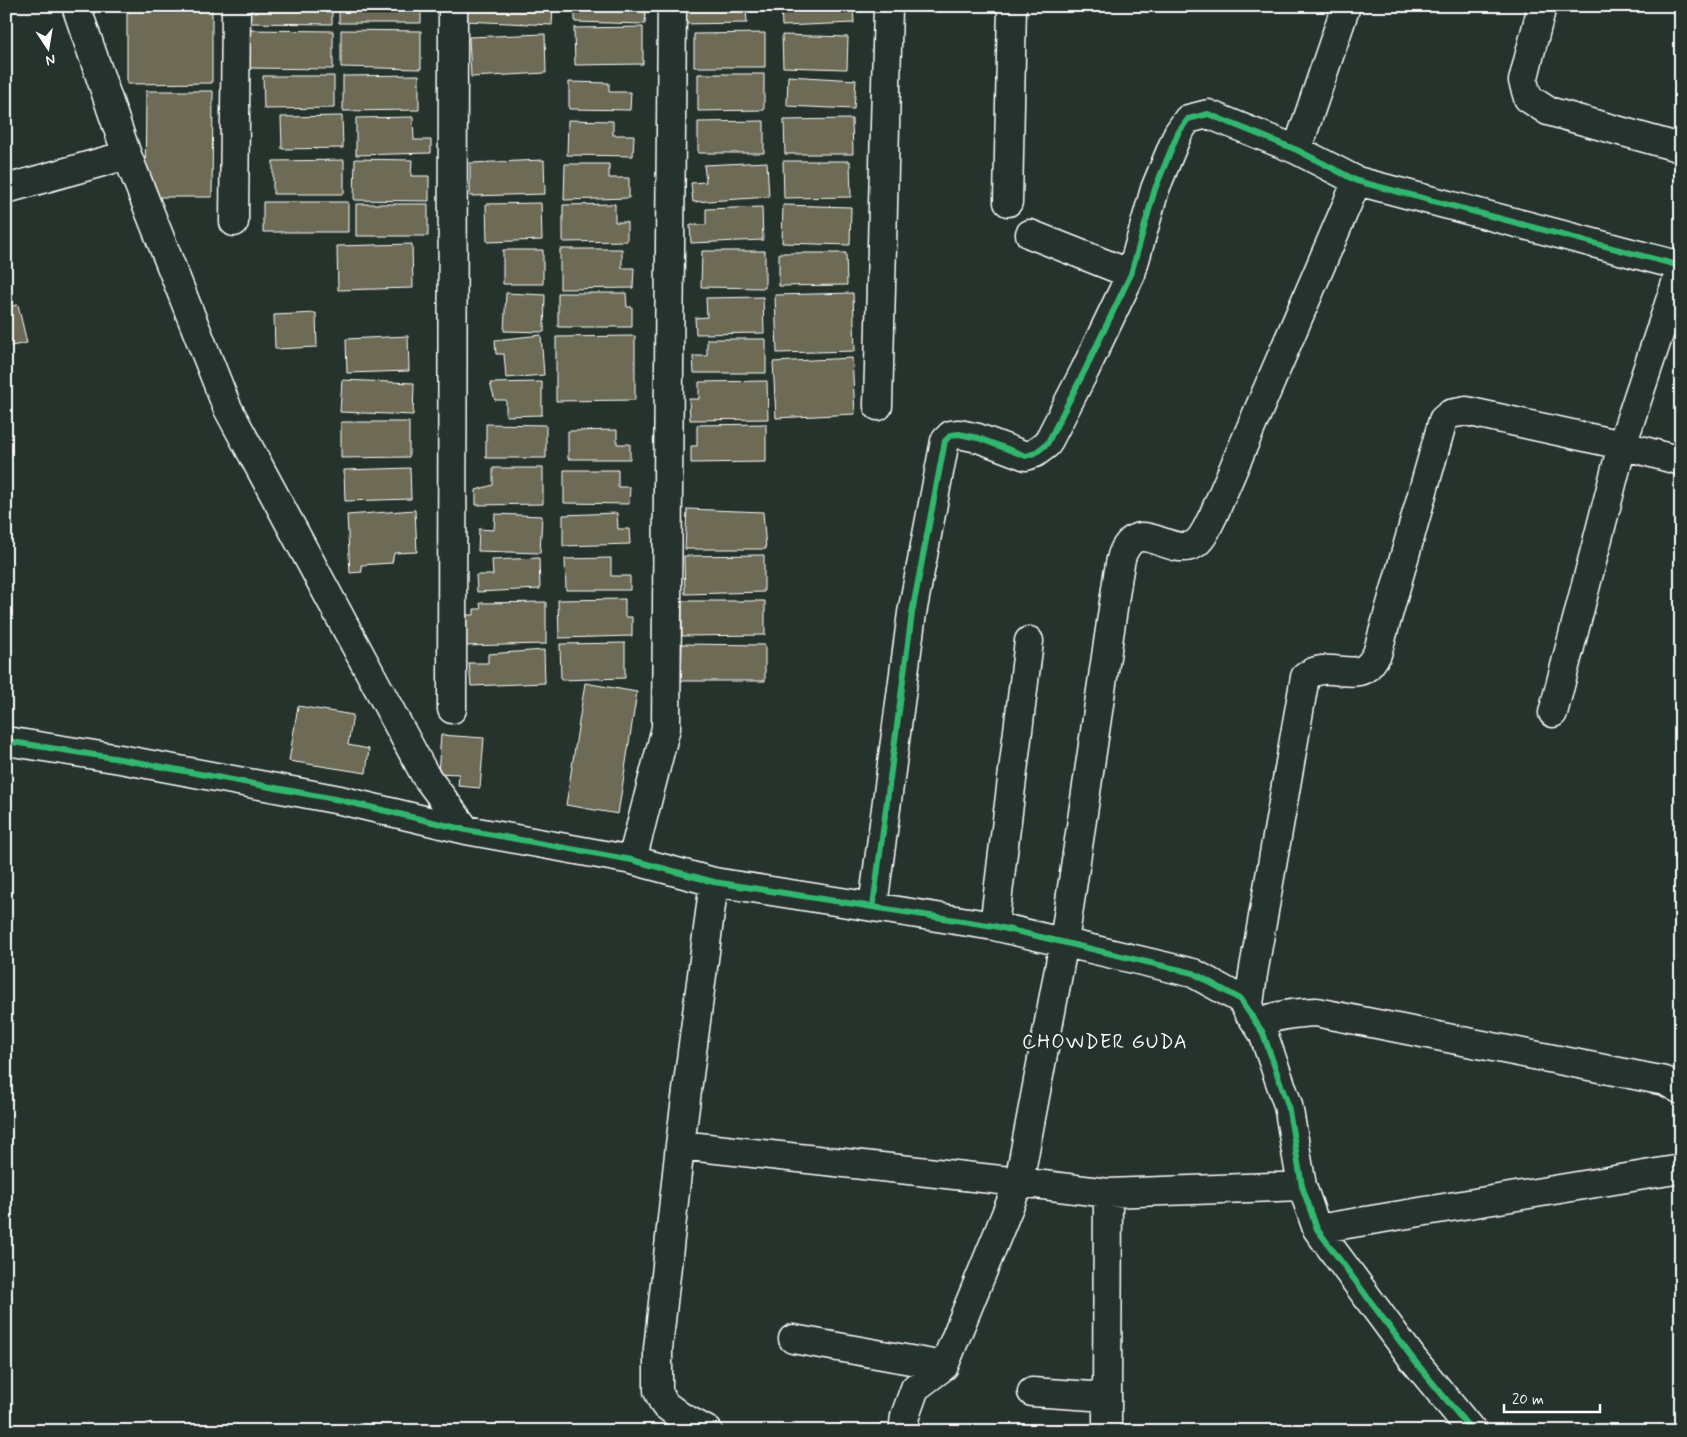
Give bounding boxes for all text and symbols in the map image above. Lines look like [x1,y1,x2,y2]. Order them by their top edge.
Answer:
north arrow [22,22,72,72]
text: N [44,50,57,70]
district label: CHOWDER GUDA [1022,1029,1188,1056]
scale bar [1504,1382,1601,1414]
text: 20 m [1512,1390,1544,1410]

